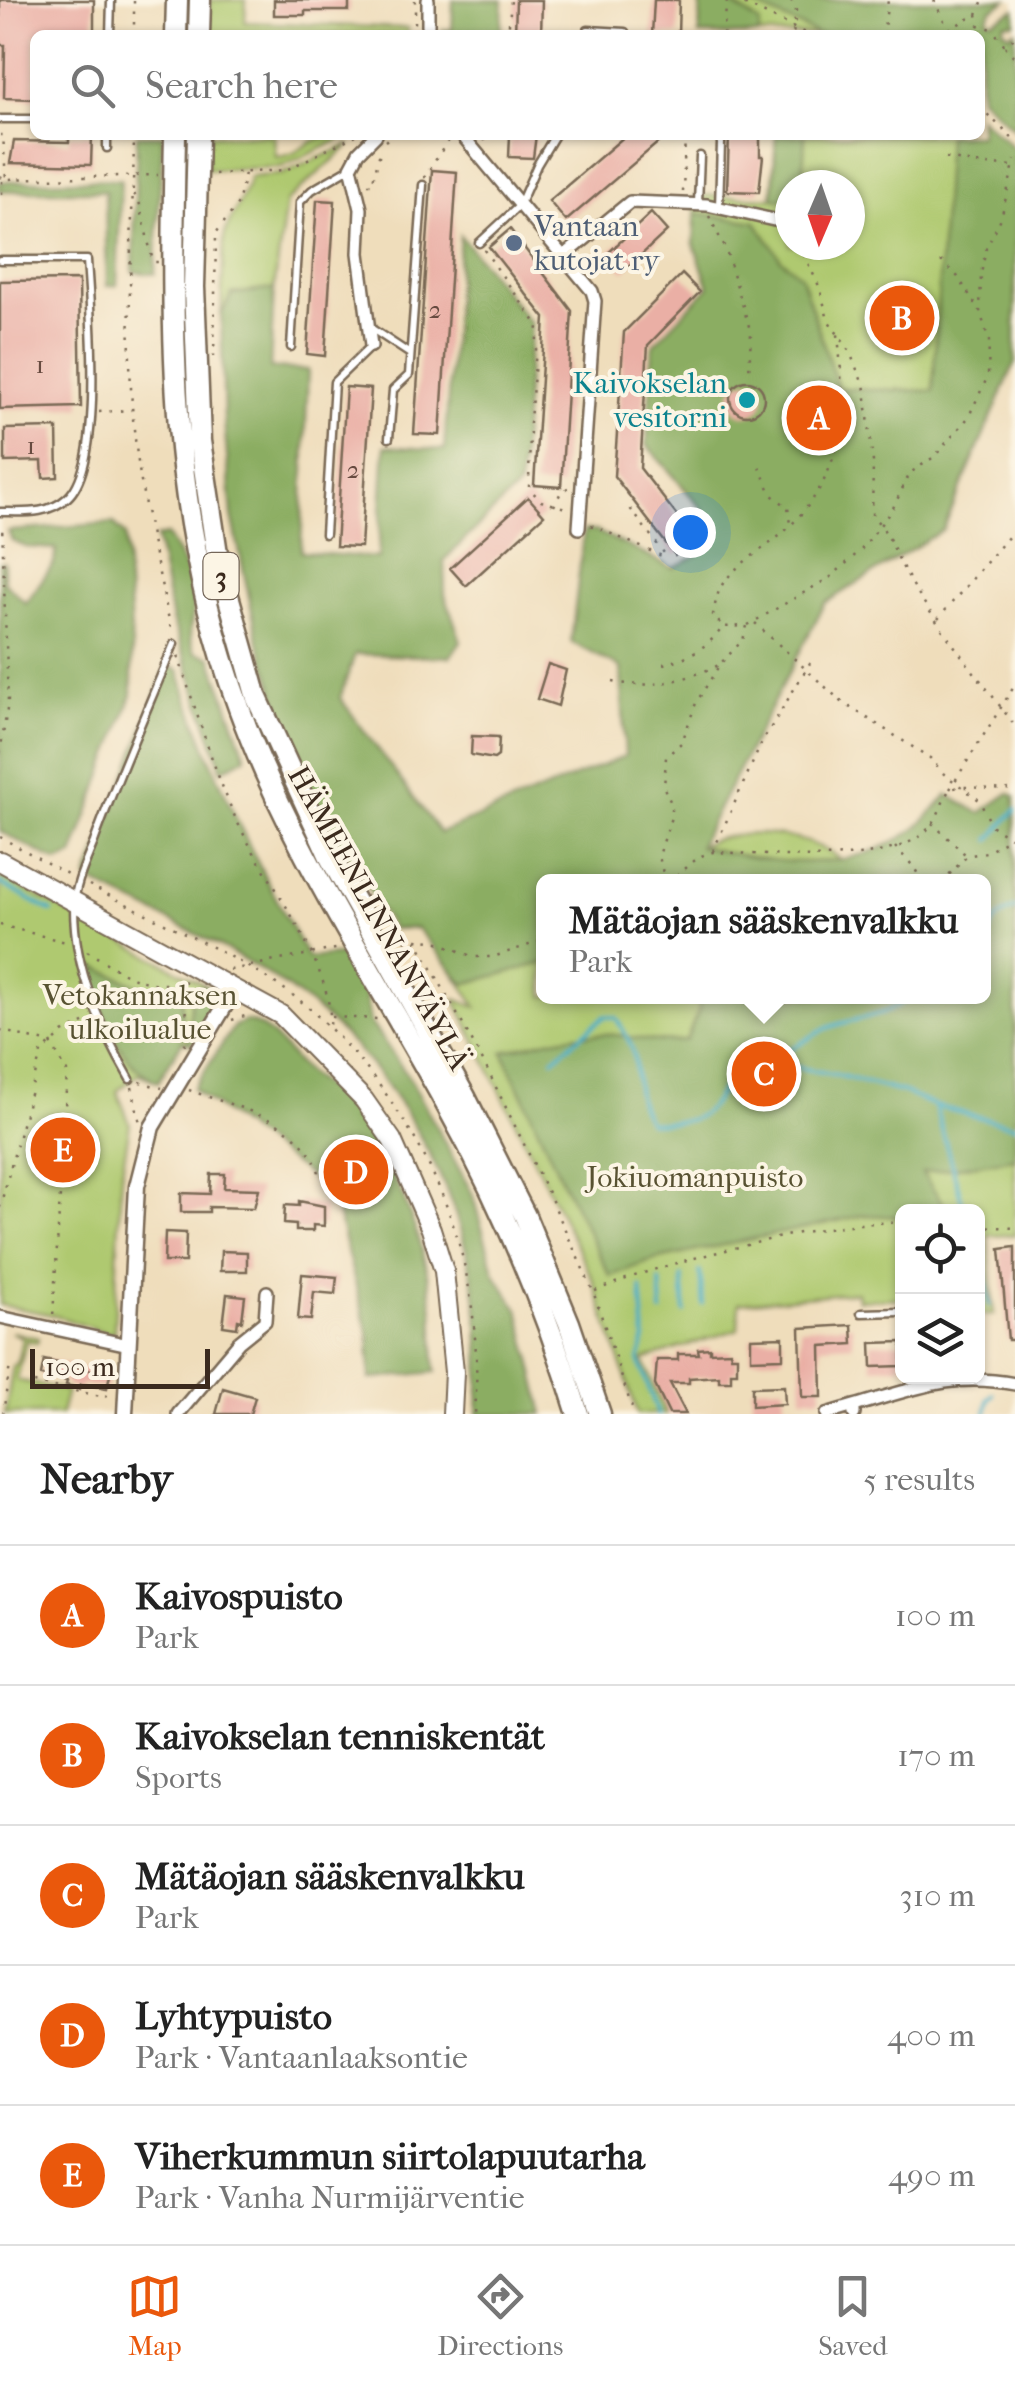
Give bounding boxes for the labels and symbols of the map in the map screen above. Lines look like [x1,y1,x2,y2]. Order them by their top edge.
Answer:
north arrow [775,170,865,260]
place label: Vantaan kutojat ry [533,209,661,278]
marker: Vantaan kutojat ry [503,232,525,254]
pin: B [870,280,934,356]
house number: 2 [429,295,441,324]
house number: 1 [36,350,44,379]
place label: Kaivokselan vesitorni [572,366,728,435]
pin: A [786,380,852,456]
marker: Kaivokselan vesitorni [736,389,758,411]
house number: 1 [27,431,35,460]
house number: 2 [347,455,359,484]
your location [665,507,716,558]
road number: 3 [204,553,238,599]
street label: HÄMEENLINNANVÄYLÄ [280,760,477,1077]
park label: Vetokannaksen ulkoilualue [41,978,238,1047]
pin: C [732,1036,796,1112]
pin: E [30,1112,96,1188]
pin: D [324,1134,388,1210]
park label: Jokiuomanpuisto [585,1160,803,1195]
scale bar [30,1344,210,1388]

